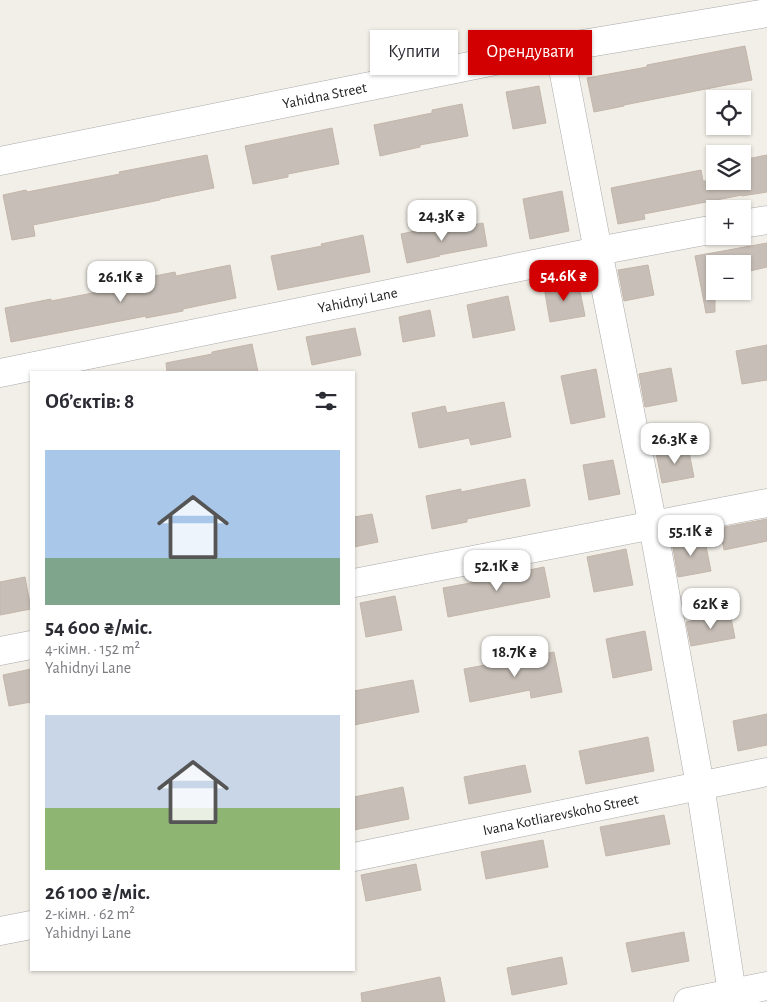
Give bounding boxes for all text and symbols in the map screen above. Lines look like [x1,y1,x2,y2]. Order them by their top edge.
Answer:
chip: Купити [370,30,458,75]
chip: Орендувати [468,30,592,75]
street label: Yahidna Street [281,80,368,111]
map controls [706,90,751,300]
button: locate [706,90,751,135]
button: layers [706,145,751,190]
pin: 24.3K ₴ [396,200,488,242]
button: + [706,200,751,245]
text: 24.3K ₴ [418,208,466,224]
button: − [706,255,751,300]
pin: 26.1K ₴ [75,260,167,303]
pin: 54.6K ₴ [518,260,610,302]
text: 54.6K ₴ [540,268,588,284]
text: 26.1K ₴ [98,269,144,285]
street label: Yahidnyi Lane [317,285,399,315]
icon: filters [312,387,340,415]
text: Об’єктів: 8 [45,391,134,412]
pin: 26.3K ₴ [629,422,721,465]
text: 26.3K ₴ [652,431,698,447]
icon: home [148,482,238,572]
pin: 55.1K ₴ [645,514,737,557]
text: 55.1K ₴ [669,523,713,539]
pin: 52.1K ₴ [451,550,543,592]
text: 52.1K ₴ [475,558,519,574]
pin: 62K ₴ [676,588,746,630]
text: 62K ₴ [693,596,729,612]
text: 54 600 ₴/міс. [45,617,152,638]
pin: 18.7K ₴ [469,636,561,678]
text: 4-кімн. · 152 m² [45,641,140,657]
text: 18.7K ₴ [492,644,538,660]
text: Yahidnyi Lane [45,660,131,676]
icon: home [148,747,238,837]
street label: Ivana Kotliarevskoho Street [482,791,640,838]
text: 26 100 ₴/міс. [45,882,150,903]
text: 2-кімн. · 62 m² [45,906,135,922]
text: Yahidnyi Lane [45,925,131,941]

